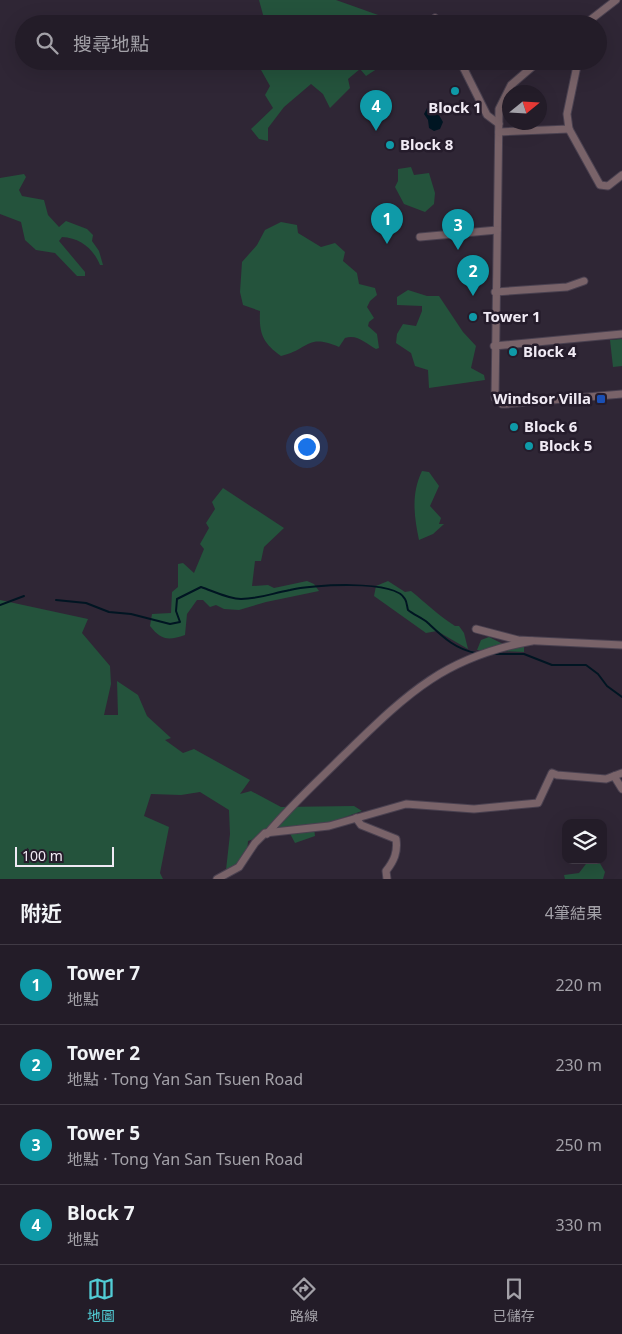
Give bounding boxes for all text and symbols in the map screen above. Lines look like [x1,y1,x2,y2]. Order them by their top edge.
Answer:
search box [15,15,607,70]
icon: search [33,29,61,57]
text: 搜尋地點 [73,31,149,57]
marker: Block 1 [449,85,461,97]
north arrow [502,85,547,130]
pin: 4 [360,90,392,131]
place label: Block 1 [428,97,482,117]
place label: Block 8 [400,134,454,154]
marker: Block 8 [384,139,396,151]
pin: 1 [371,203,403,244]
pin: 3 [442,209,474,250]
pin: 2 [457,255,489,296]
place label: Tower 1 [483,306,541,326]
marker: Tower 1 [467,311,479,323]
place label: Block 4 [523,341,577,361]
marker: Block 4 [507,346,519,358]
place label: Windsor Villa [493,388,591,408]
marker: Windsor Villa [595,393,607,405]
place label: Block 6 [524,416,578,436]
marker: Block 6 [508,421,520,433]
your location [294,434,320,460]
place label: Block 5 [539,435,592,455]
marker: Block 5 [523,440,535,452]
map controls [562,819,607,864]
button: layers [562,819,607,864]
scale bar [15,844,114,867]
text: 100 m [22,846,63,865]
text: 附近 [20,899,62,927]
text: 4筆結果 [545,902,602,924]
text: Tower 7 [67,960,140,986]
text: 1 [31,974,41,996]
text: 220 m [555,974,602,996]
text: 地點 [67,988,99,1010]
text: Tower 2 [67,1040,140,1066]
text: 2 [31,1054,41,1076]
text: 230 m [555,1054,602,1076]
text: 地點 · Tong Yan San Tsuen Road [67,1068,303,1090]
text: Tower 5 [67,1120,140,1146]
text: 3 [31,1134,41,1156]
text: 250 m [555,1134,602,1156]
text: 地點 · Tong Yan San Tsuen Road [67,1148,303,1170]
text: Block 7 [67,1200,135,1226]
text: 4 [31,1214,41,1236]
text: 330 m [555,1214,602,1236]
text: 地點 [67,1228,99,1250]
tab: 地圖 [87,1275,115,1325]
tab: 路線 [290,1275,318,1325]
tab: 已儲存 [493,1275,535,1325]

